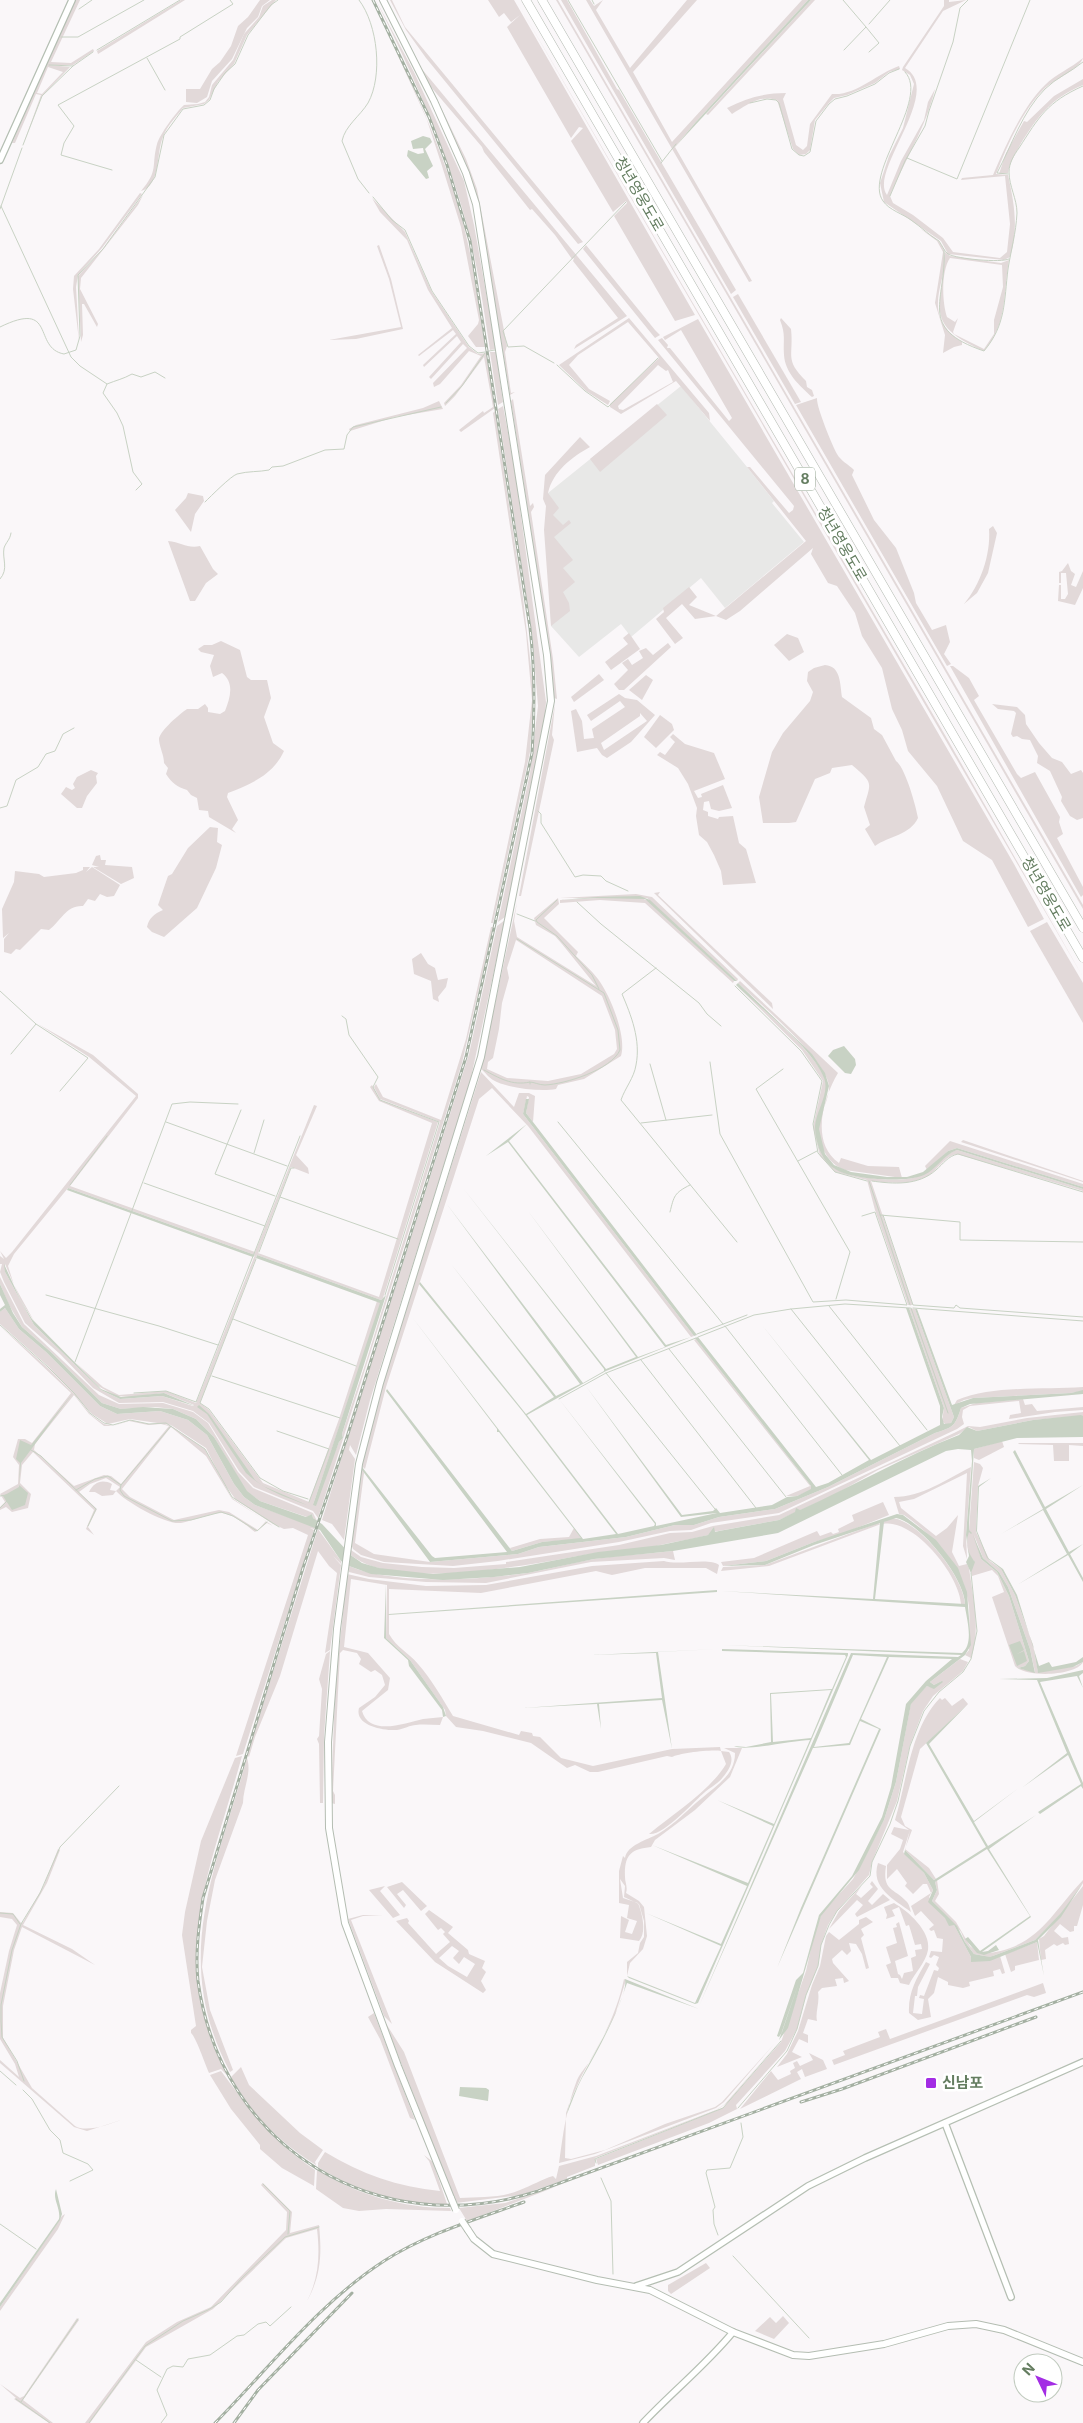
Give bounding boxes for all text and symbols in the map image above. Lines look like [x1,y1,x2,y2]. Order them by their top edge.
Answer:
street label: 청년영웅도로 [611,153,668,234]
road number: 8 [795,468,815,490]
street label: 청년영웅도로 [814,503,871,584]
street label: 청년영웅도로 [1018,853,1075,934]
place label: 신남포 [942,2073,984,2092]
marker: 신남포 [924,2076,938,2090]
north arrow [1013,2353,1063,2403]
text: N [1018,2359,1038,2378]

